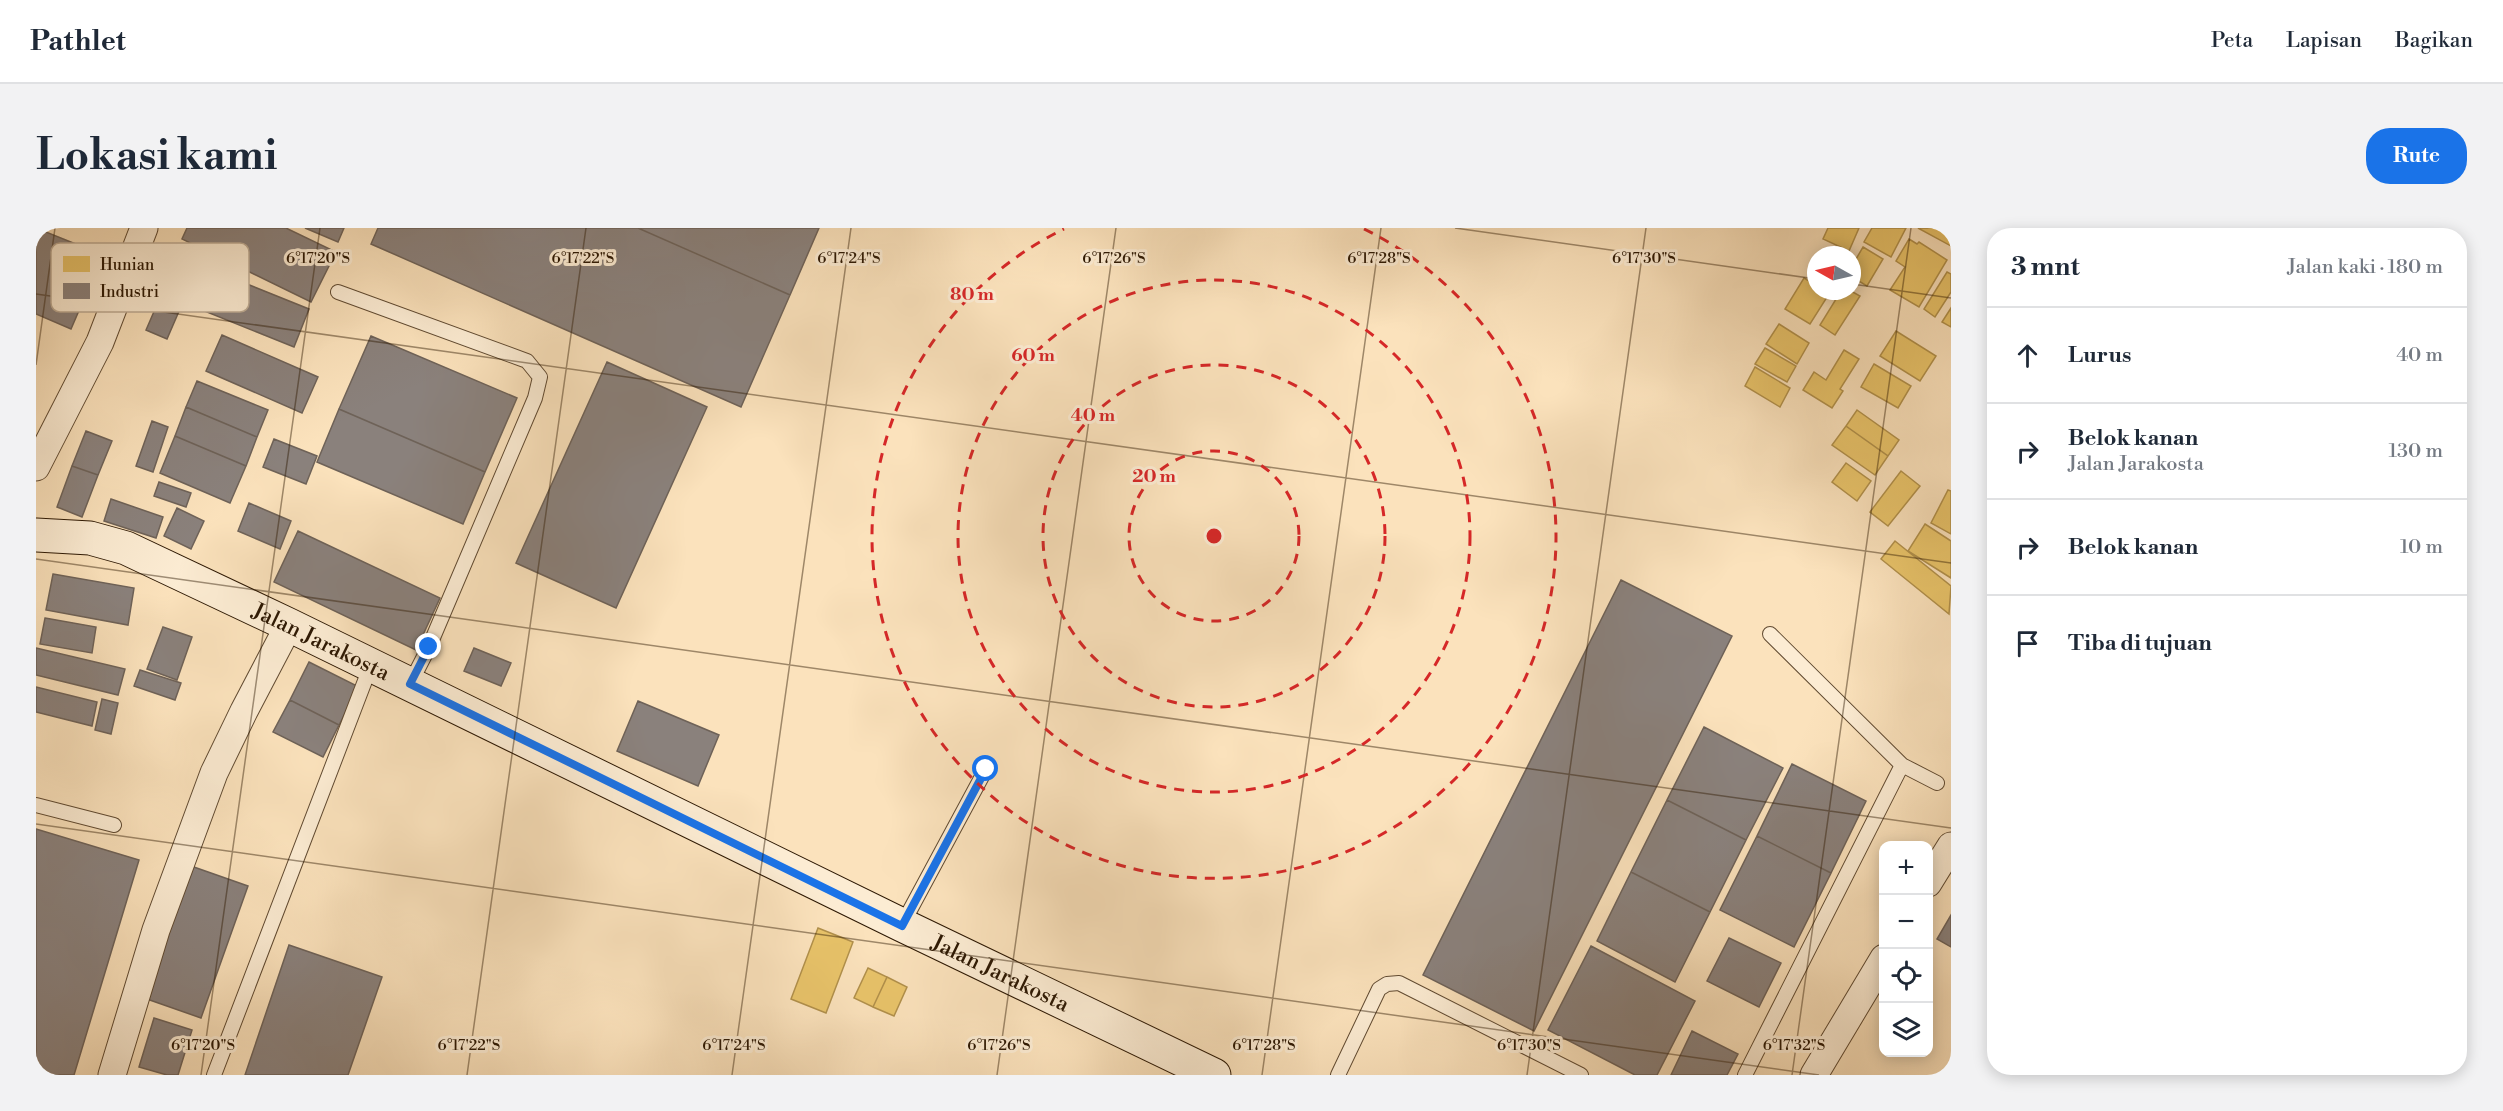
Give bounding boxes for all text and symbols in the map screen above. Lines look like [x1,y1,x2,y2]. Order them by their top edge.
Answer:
text: Pathlet [30,24,126,59]
text: Peta [2211,28,2253,54]
text: Lapisan [2286,28,2362,54]
text: Bagikan [2395,28,2473,54]
button: Rute [2366,128,2467,184]
text: Lokasi kami [36,130,277,183]
legend [51,243,249,312]
north arrow [1807,246,1861,300]
text: 6°17'20"S [286,249,350,268]
text: 6°17'22"S [552,249,614,268]
text: 6°17'24"S [817,249,881,268]
text: 6°17'26"S [1082,249,1146,268]
text: 6°17'28"S [1347,249,1411,268]
text: 6°17'30"S [1612,249,1676,268]
text: 3 mnt [2011,251,2080,283]
text: Hunian [100,255,155,275]
text: Jalan kaki · 180 m [2287,255,2443,280]
text: Industri [100,282,159,302]
text: 80 m [950,283,995,306]
icon: ahead [2011,339,2044,372]
text: Lurus [2068,342,2131,369]
text: 40 m [2396,343,2443,368]
text: 60 m [1011,344,1055,367]
text: 40 m [1071,404,1116,427]
text: Belok kanan [2068,425,2198,452]
icon: right [2011,435,2044,468]
text: 130 m [2388,439,2443,464]
text: Jalan Jarakosta [2068,452,2204,477]
text: 20 m [1132,465,1176,488]
centre of rings [1204,526,1224,546]
icon: right [2011,531,2044,564]
text: Belok kanan [2068,534,2198,561]
text: 10 m [2400,535,2443,560]
street label: Jalan Jarakosta [247,597,395,688]
icon: arrive [2011,627,2044,660]
text: Tiba di tujuan [2068,630,2212,657]
route end [415,633,441,659]
route start [972,755,998,781]
map controls [1879,841,1933,1057]
button: + [1879,841,1933,895]
button: − [1879,895,1933,949]
street label: Jalan Jarakosta [926,929,1074,1019]
button: locate [1879,949,1933,1003]
button: layers [1879,1003,1933,1057]
text: 6°17'20"S [171,1036,235,1055]
text: 6°17'22"S [438,1036,500,1055]
text: 6°17'24"S [702,1036,766,1055]
text: 6°17'26"S [967,1036,1031,1055]
text: 6°17'28"S [1232,1036,1296,1055]
text: 6°17'30"S [1497,1036,1561,1055]
text: 6°17'32"S [1763,1036,1825,1055]

